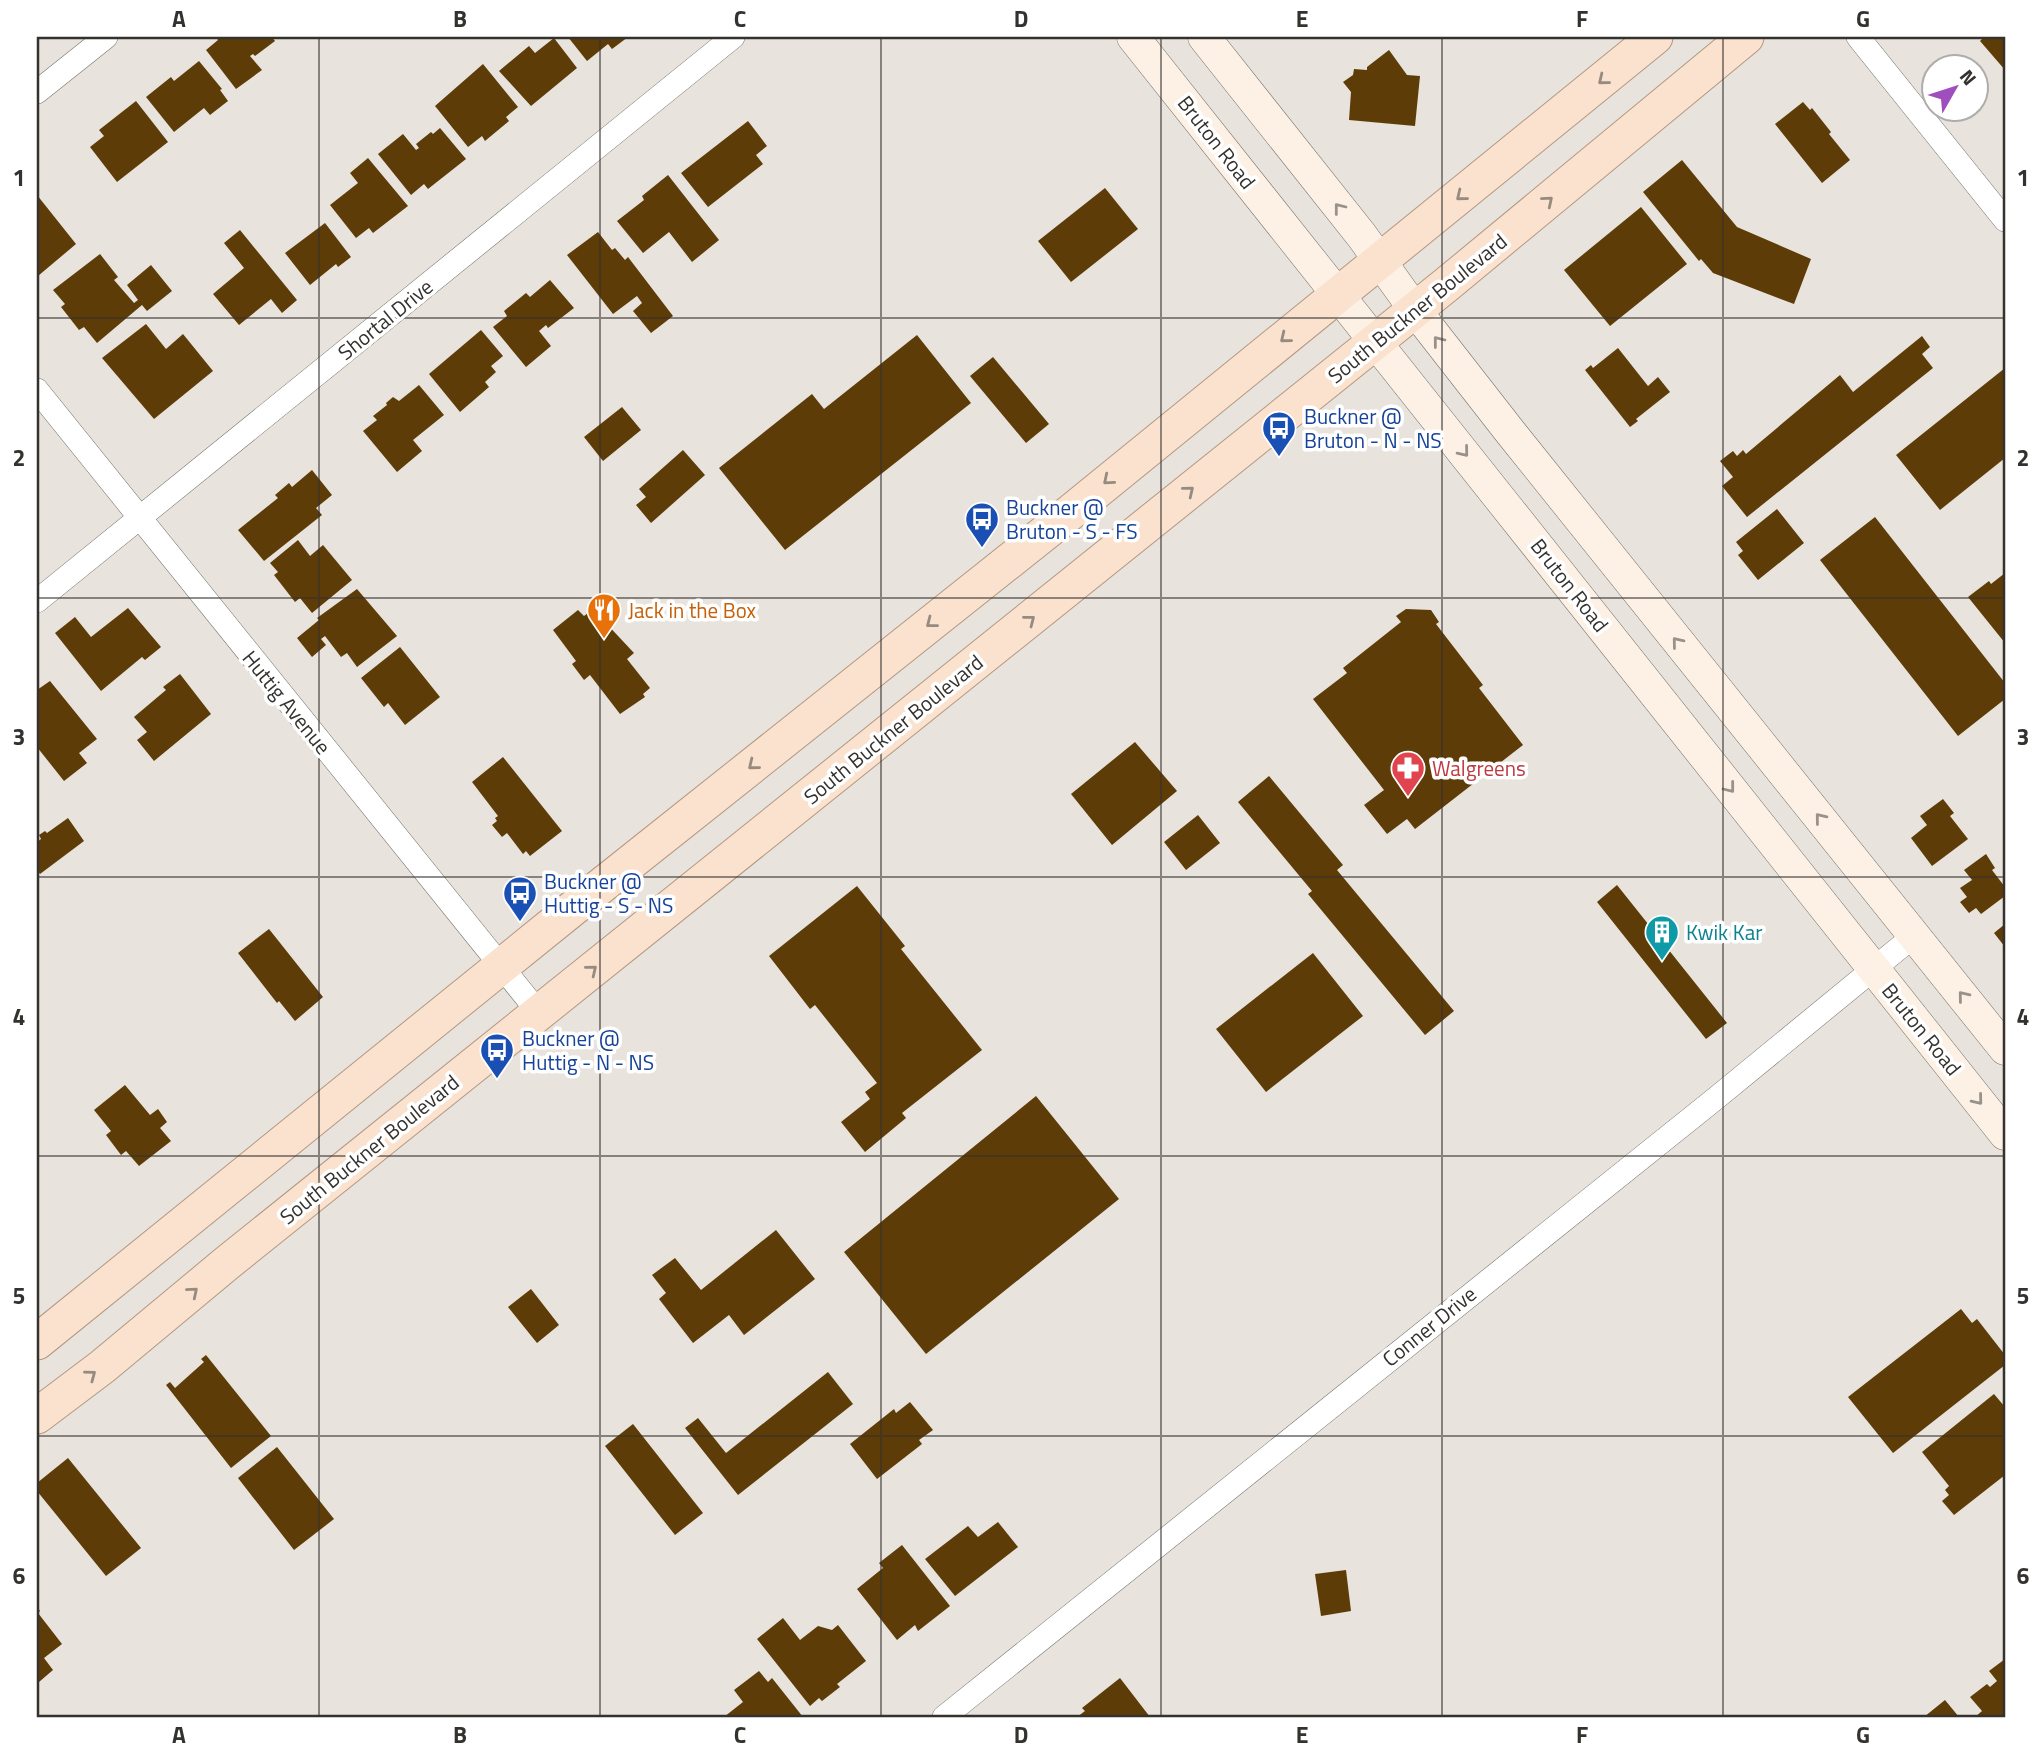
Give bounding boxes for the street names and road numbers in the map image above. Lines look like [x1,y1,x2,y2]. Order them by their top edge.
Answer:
street label: Bruton Road [1170,88,1264,196]
street label: South Buckner Boulevard [1320,225,1514,391]
street label: Shortal Drive [331,271,439,367]
street label: Bruton Road [1523,531,1617,639]
street label: Huttig Avenue [235,643,339,761]
street label: South Buckner Boulevard [796,646,990,812]
street label: Bruton Road [1875,976,1969,1082]
street label: South Buckner Boulevard [272,1066,466,1232]
street label: Conner Drive [1375,1278,1483,1374]

